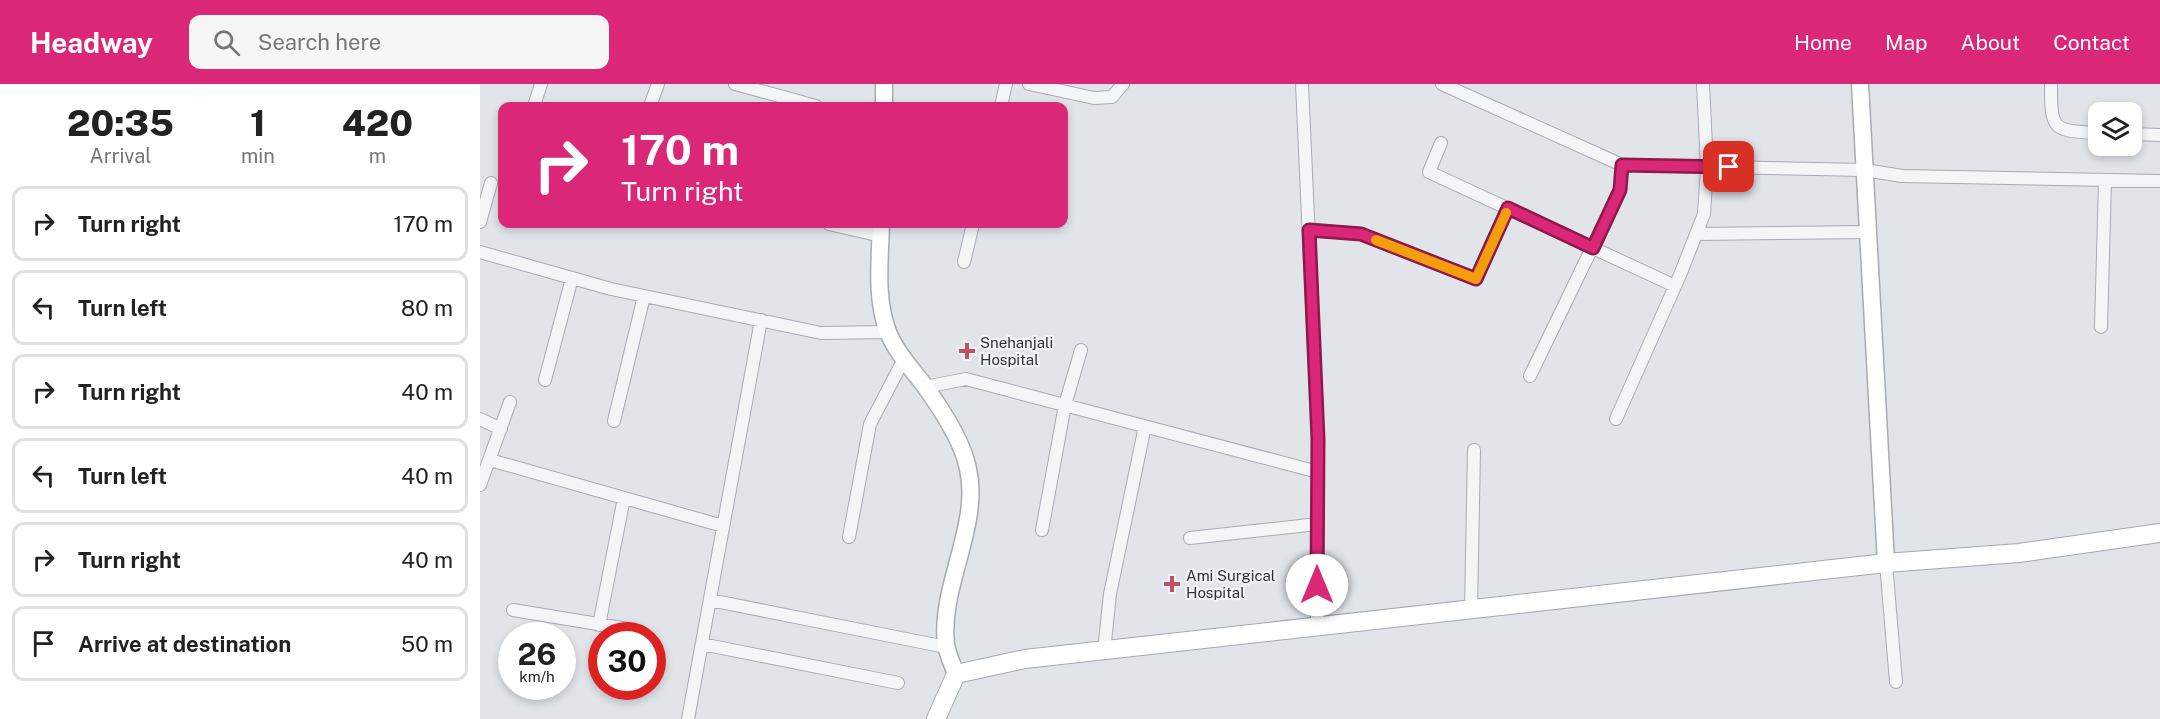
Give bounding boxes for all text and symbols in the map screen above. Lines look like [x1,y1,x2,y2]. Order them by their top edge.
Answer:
search box [189,15,609,69]
text: Headway [30,26,153,59]
icon: search [210,26,243,59]
text: Search here [258,29,381,55]
text: Home [1794,30,1852,55]
text: Map [1885,30,1928,55]
text: About [1961,30,2020,55]
text: Contact [2053,30,2130,55]
text: 20:35 [67,102,174,144]
text: 1 [250,102,266,144]
text: 420 [342,102,413,144]
map controls [2088,102,2142,156]
button: layers [2088,102,2142,156]
text: 170 m [621,125,739,174]
icon: right [522,126,600,204]
pin [1703,141,1754,192]
text: Arrival [90,144,151,168]
text: min [241,144,275,168]
text: m [369,144,386,168]
icon: arrive [1712,150,1745,183]
text: Turn right [621,175,744,207]
icon: right [27,207,60,240]
text: Turn right [78,211,181,237]
text: 170 m [393,211,453,237]
icon: left [27,291,60,324]
text: Turn left [78,295,167,321]
text: 80 m [401,295,453,321]
place label: Snehanjali Hospital [980,334,1053,368]
marker: Snehanjali Hospital [958,342,976,360]
icon: right [27,375,60,408]
text: Turn right [78,379,181,405]
text: 40 m [401,379,453,405]
icon: left [27,459,60,492]
text: Turn left [78,463,167,489]
text: 40 m [401,463,453,489]
icon: right [27,543,60,576]
text: Turn right [78,547,181,573]
text: 40 m [401,547,453,573]
position arrow [1285,553,1349,617]
place label: Ami Surgical Hospital [1186,567,1275,601]
marker: Ami Surgical Hospital [1163,575,1181,593]
speed limit sign: 30 [588,622,666,700]
icon: arrive [27,627,60,660]
text: Arrive at destination [78,631,291,657]
text: 50 m [401,631,453,657]
text: 26 [518,636,556,672]
text: km/h [519,668,555,685]

